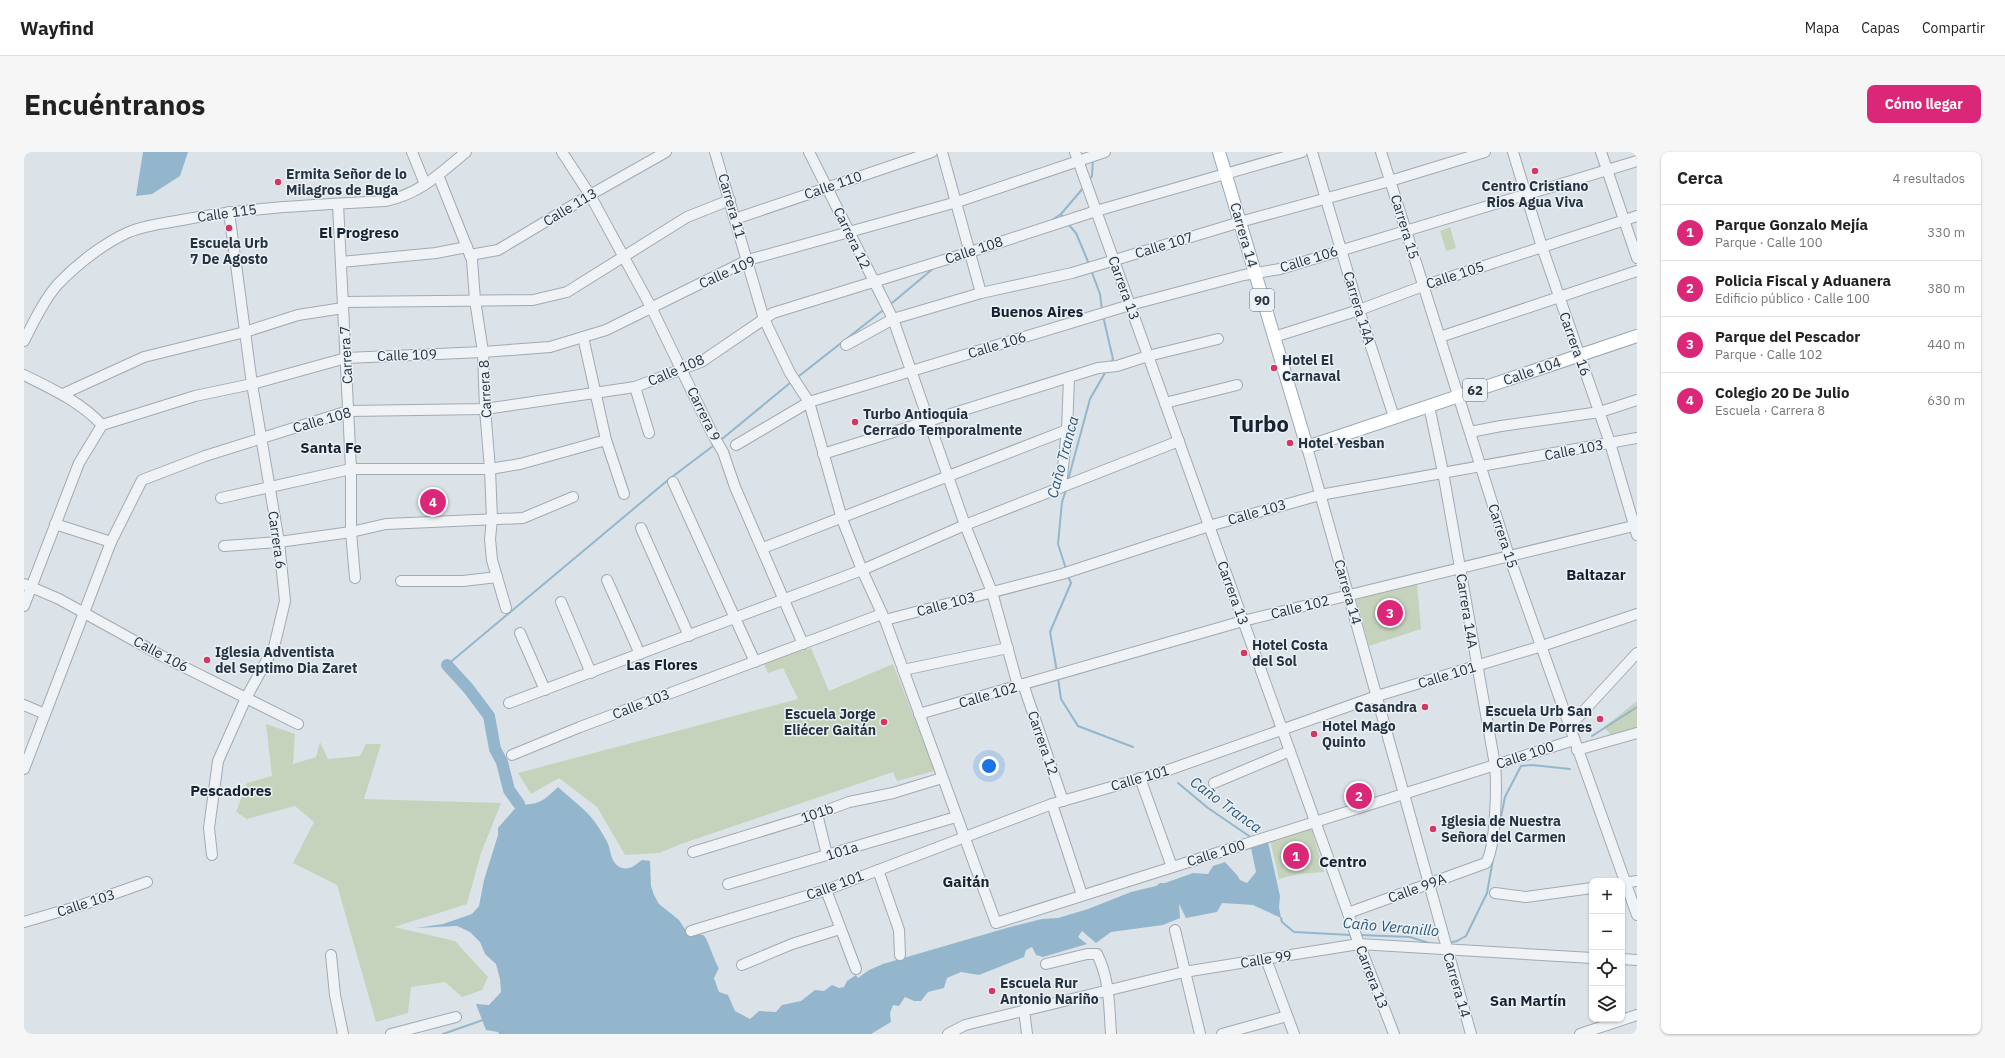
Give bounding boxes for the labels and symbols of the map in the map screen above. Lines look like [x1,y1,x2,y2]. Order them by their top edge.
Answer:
place label: Ermita Señor de lo Milagros de Buga [286,165,407,199]
marker: Centro Cristiano Rios Agua Viva [1530,166,1540,176]
street label: Calle 110 [802,167,864,203]
street label: Carrera 11 [714,171,750,241]
marker: Ermita Señor de lo Milagros de Buga [273,177,283,187]
place label: Centro Cristiano Rios Agua Viva [1482,177,1588,211]
street label: Calle 113 [540,184,600,230]
street label: Carrera 15 [1387,192,1423,262]
street label: Calle 115 [196,200,258,226]
street label: Carrera 14 [1226,200,1262,270]
street label: Carrera 12 [829,204,875,272]
marker: Escuela Urb 7 De Agosto [224,223,234,233]
district label: El Progreso [319,223,399,242]
street label: Calle 107 [1133,228,1195,262]
street label: Calle 108 [943,232,1005,268]
place label: Escuela Urb 7 De Agosto [190,234,268,268]
street label: Calle 106 [1278,242,1340,276]
street label: Calle 109 [696,252,758,292]
street label: Carrera 13 [1104,254,1144,322]
street label: Calle 105 [1424,257,1486,293]
street label: Carrera 14A [1339,269,1379,347]
road number: 90 [1250,289,1274,311]
district label: Buenos Aires [991,302,1084,321]
street label: Carrera 16 [1555,310,1595,378]
street label: Carrera 7 [335,325,357,385]
street label: Calle 106 [966,328,1028,362]
street label: Calle 109 [377,345,437,365]
street label: Calle 108 [645,350,707,390]
place label: Hotel El Carnaval [1282,351,1341,385]
street label: Calle 104 [1501,353,1563,389]
street label: Carrera 8 [474,359,496,419]
marker: Hotel El Carnaval [1269,363,1279,373]
road number: 62 [1463,379,1487,401]
street label: Carrera 9 [683,384,725,444]
street label: Calle 108 [291,403,353,437]
place label: Turbo Antioquia Cerrado Temporalmente [863,405,1023,439]
district label: Turbo [1229,409,1289,438]
water label: Caño Tranca [1042,414,1083,500]
marker: Turbo Antioquia Cerrado Temporalmente [850,417,860,427]
place label: Hotel Yesban [1298,434,1385,452]
street label: Calle 103 [1543,435,1605,465]
district label: Santa Fe [300,438,362,457]
marker: Hotel Yesban [1285,438,1295,448]
pin: 4 [420,487,446,517]
street label: Calle 103 [1226,495,1288,529]
street label: Carrera 15 [1484,501,1522,571]
street label: Carrera 6 [264,510,290,570]
street label: Carrera 14 [1330,557,1366,627]
street label: Carrera 13 [1213,559,1253,627]
district label: Baltazar [1566,565,1626,584]
street label: Carrera 14A [1452,572,1482,650]
street label: Calle 103 [915,588,977,620]
street label: Calle 102 [1269,591,1331,623]
pin: 3 [1377,598,1403,628]
street label: Calle 106 [130,632,192,676]
place label: Hotel Costa del Sol [1252,636,1328,670]
place label: Iglesia Adventista del Septimo Dia Zaret [215,643,357,677]
marker: Hotel Costa del Sol [1239,648,1249,658]
marker: Iglesia Adventista del Septimo Dia Zaret [202,655,212,665]
district label: Las Flores [626,655,698,674]
street label: Calle 101 [1416,658,1478,692]
street label: Calle 102 [957,678,1019,712]
street label: Calle 103 [610,685,672,723]
place label: Casandra [1355,698,1417,716]
marker: Casandra [1420,702,1430,712]
place label: Escuela Urb San Martin De Porres [1482,702,1592,736]
place label: Escuela Jorge Eliécer Gaitán [784,705,876,739]
street label: Carrera 12 [1024,709,1062,777]
marker: Escuela Urb San Martin De Porres [1595,714,1605,724]
marker: Escuela Jorge Eliécer Gaitán [879,717,889,727]
place label: Hotel Mago Quinto [1322,717,1396,751]
marker: Hotel Mago Quinto [1309,729,1319,739]
street label: Calle 100 [1494,737,1556,773]
your location [979,756,999,776]
street label: Calle 101 [1109,761,1171,795]
water label: Caño Tranca [1187,772,1266,837]
district label: Pescadores [190,781,272,800]
pin: 2 [1346,781,1372,811]
street label: 101b [798,799,836,827]
place label: Iglesia de Nuestra Señora del Carmen [1441,812,1566,846]
marker: Iglesia de Nuestra Señora del Carmen [1428,824,1438,834]
street label: Calle 100 [1185,836,1247,870]
street label: 101a [824,837,861,864]
pin: 1 [1283,841,1309,871]
district label: Centro [1319,852,1367,871]
street label: Calle 101 [804,866,866,904]
street label: Calle 99A [1386,869,1449,907]
district label: Gaitán [943,872,989,891]
street label: Calle 103 [55,885,117,921]
water label: Caño Veranillo [1342,913,1440,940]
street label: Carrera 13 [1352,943,1392,1011]
street label: Calle 99 [1239,946,1293,972]
street label: Carrera 14 [1439,950,1475,1020]
place label: Escuela Rur Antonio Nariño [1000,974,1099,1008]
marker: Escuela Rur Antonio Nariño [987,986,997,996]
district label: San Martín [1490,991,1566,1010]

